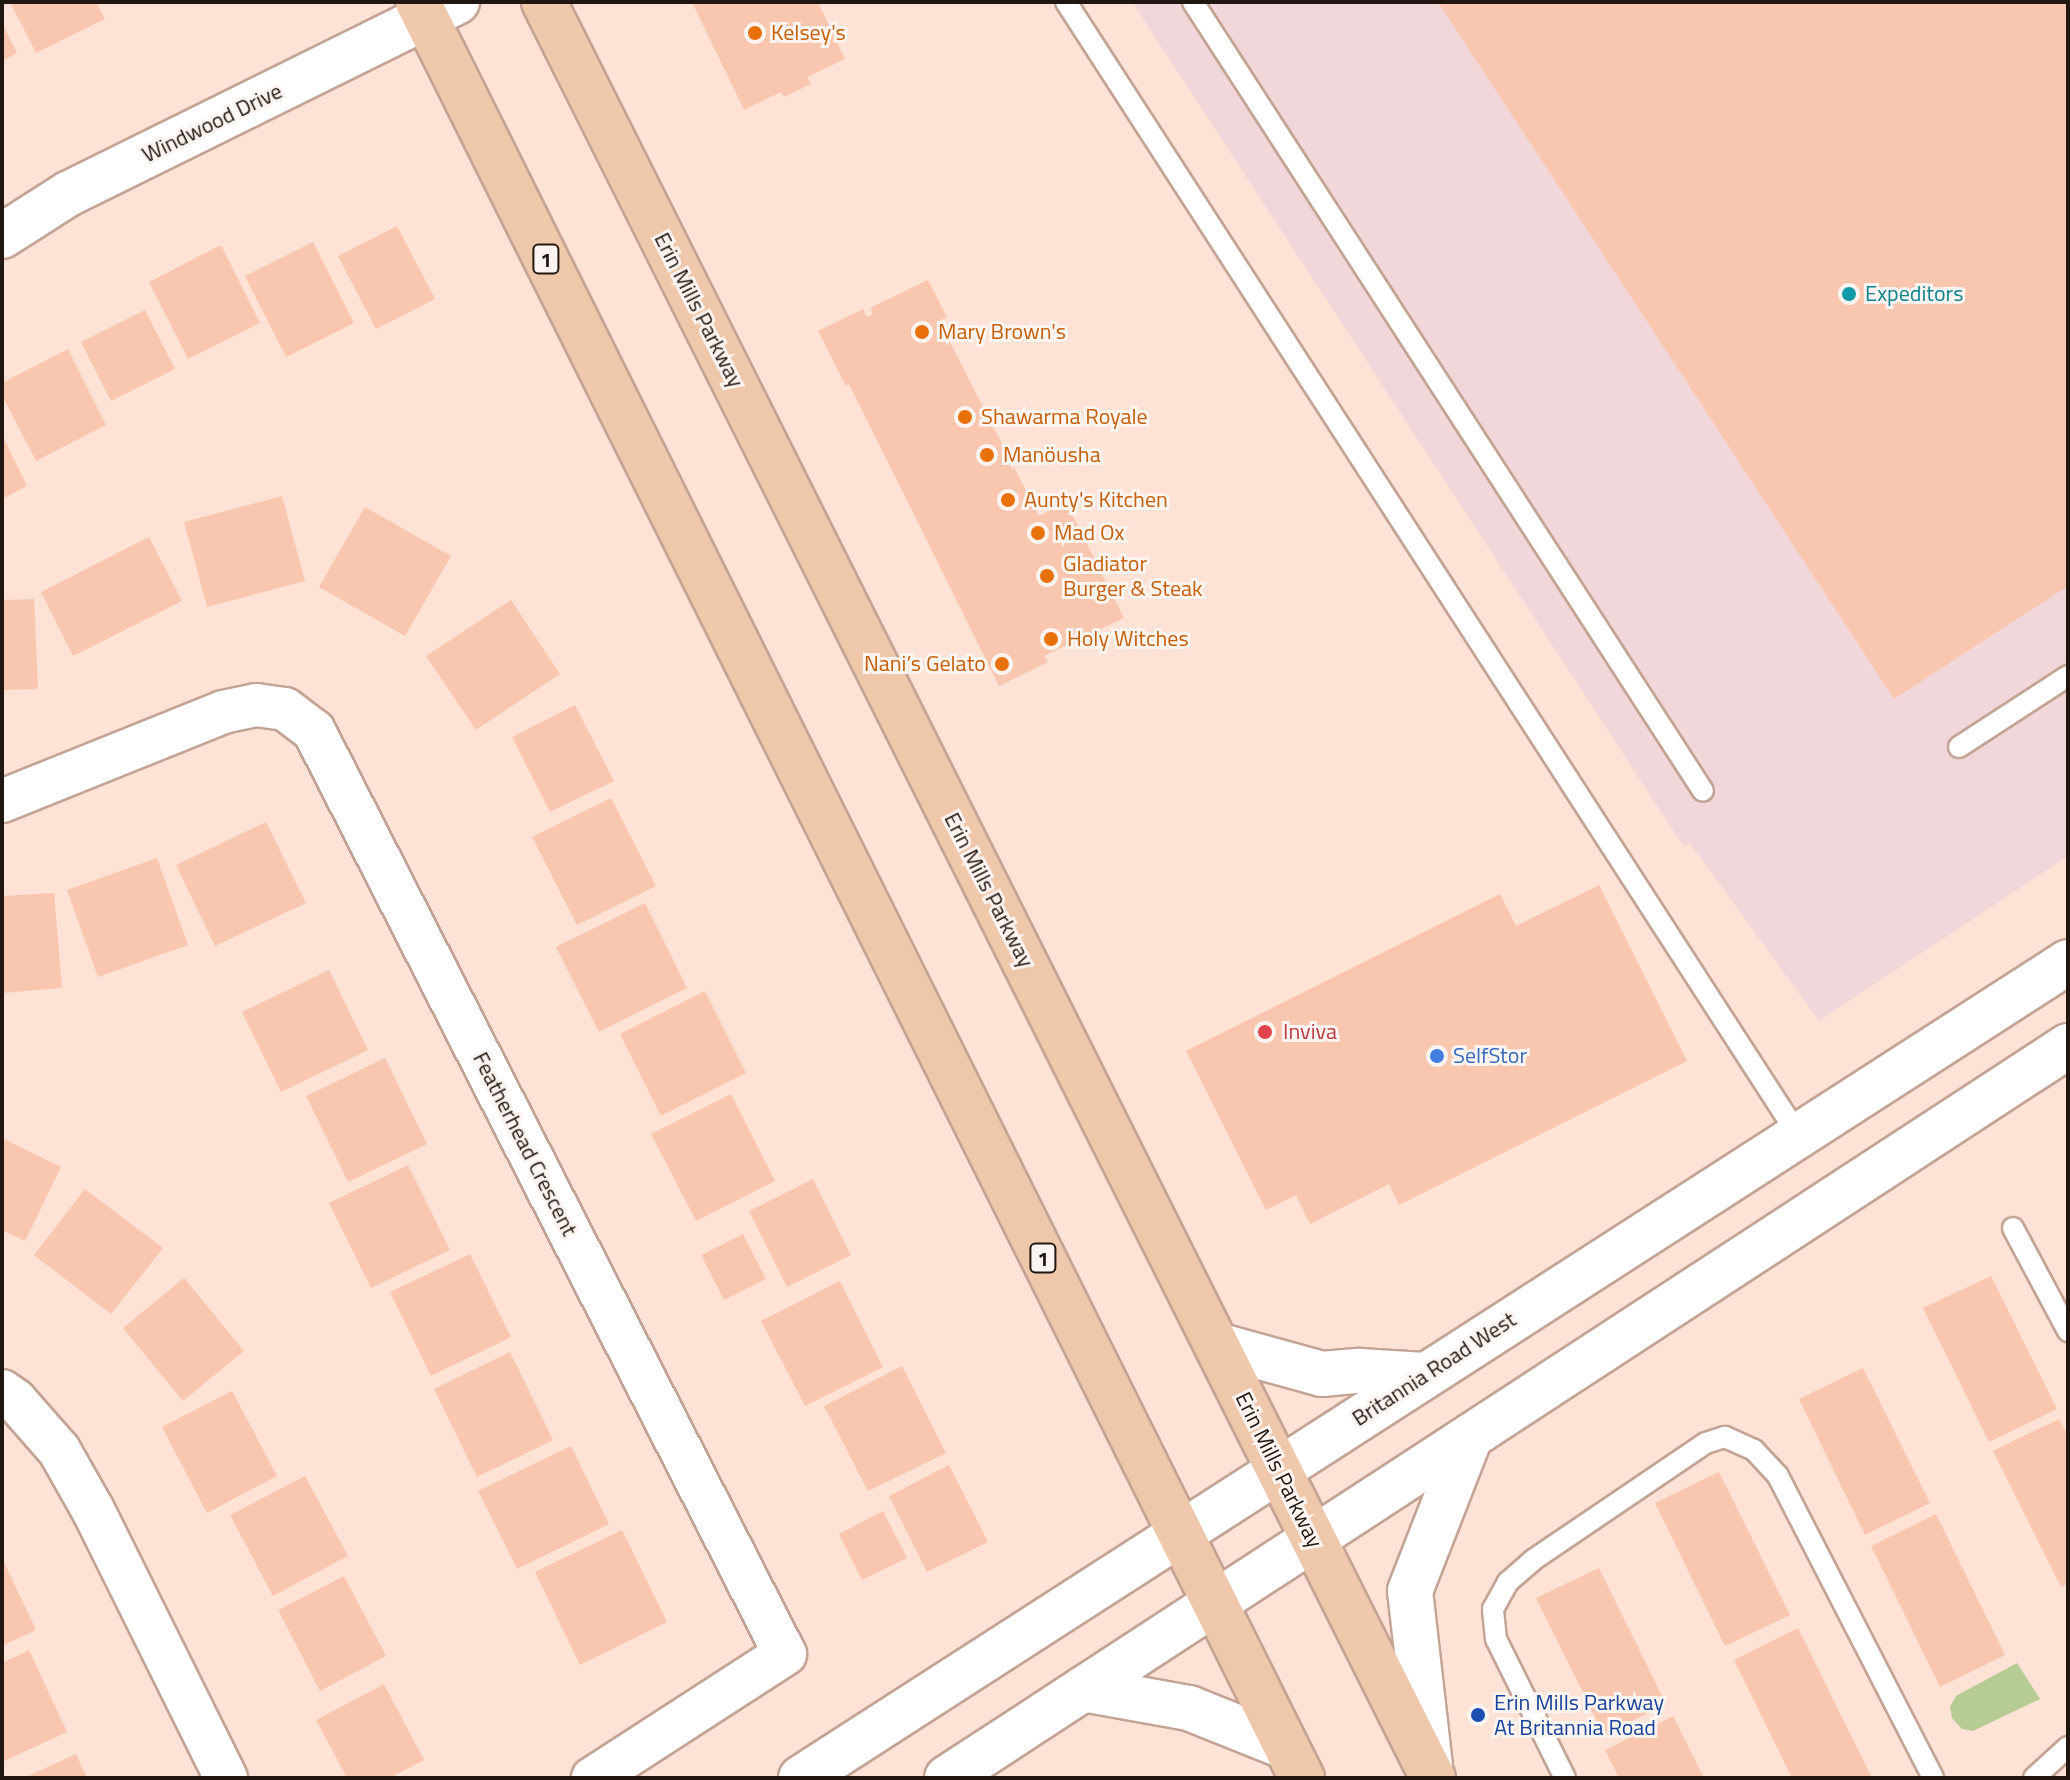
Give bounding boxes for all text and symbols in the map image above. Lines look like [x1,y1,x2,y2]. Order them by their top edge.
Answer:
place label: Kelsey's [771,20,846,46]
marker: Kelsey's [746,24,764,42]
street label: Windwood Drive [138,78,286,168]
street label: Erin Mills Parkway [649,228,749,392]
road number: 1 [532,243,560,275]
place label: Expeditors [1865,281,1963,307]
marker: Expeditors [1840,285,1858,303]
place label: Mary Brown's [938,319,1066,345]
marker: Mary Brown's [913,323,931,341]
place label: Shawarma Royale [981,404,1148,430]
marker: Shawarma Royale [956,408,974,426]
place label: Manöusha [1003,442,1101,468]
marker: Manöusha [978,446,996,464]
place label: Aunty's Kitchen [1024,487,1168,513]
marker: Aunty's Kitchen [999,491,1017,509]
place label: Mad Ox [1054,520,1124,546]
marker: Mad Ox [1029,524,1047,542]
place label: Gladiator Burger & Steak [1063,550,1203,602]
marker: Gladiator Burger & Steak [1038,567,1056,585]
place label: Holy Witches [1067,626,1189,652]
marker: Holy Witches [1042,630,1060,648]
place label: Nani’s Gelato [864,651,986,677]
marker: Nani’s Gelato [993,655,1011,673]
street label: Erin Mills Parkway [939,808,1039,972]
place label: Inviva [1283,1019,1337,1045]
marker: Inviva [1254,1021,1276,1043]
place label: SelfStor [1453,1043,1527,1069]
marker: SelfStor [1428,1047,1446,1065]
street label: Featherhead Crescent [467,1048,583,1240]
road number: 1 [1029,1242,1057,1274]
street label: Britannia Road West [1347,1306,1521,1432]
street label: Erin Mills Parkway [1230,1388,1328,1552]
place label: Erin Mills Parkway At Britannia Road [1494,1689,1664,1740]
marker: Erin Mills Parkway At Britannia Road [1469,1706,1487,1724]

